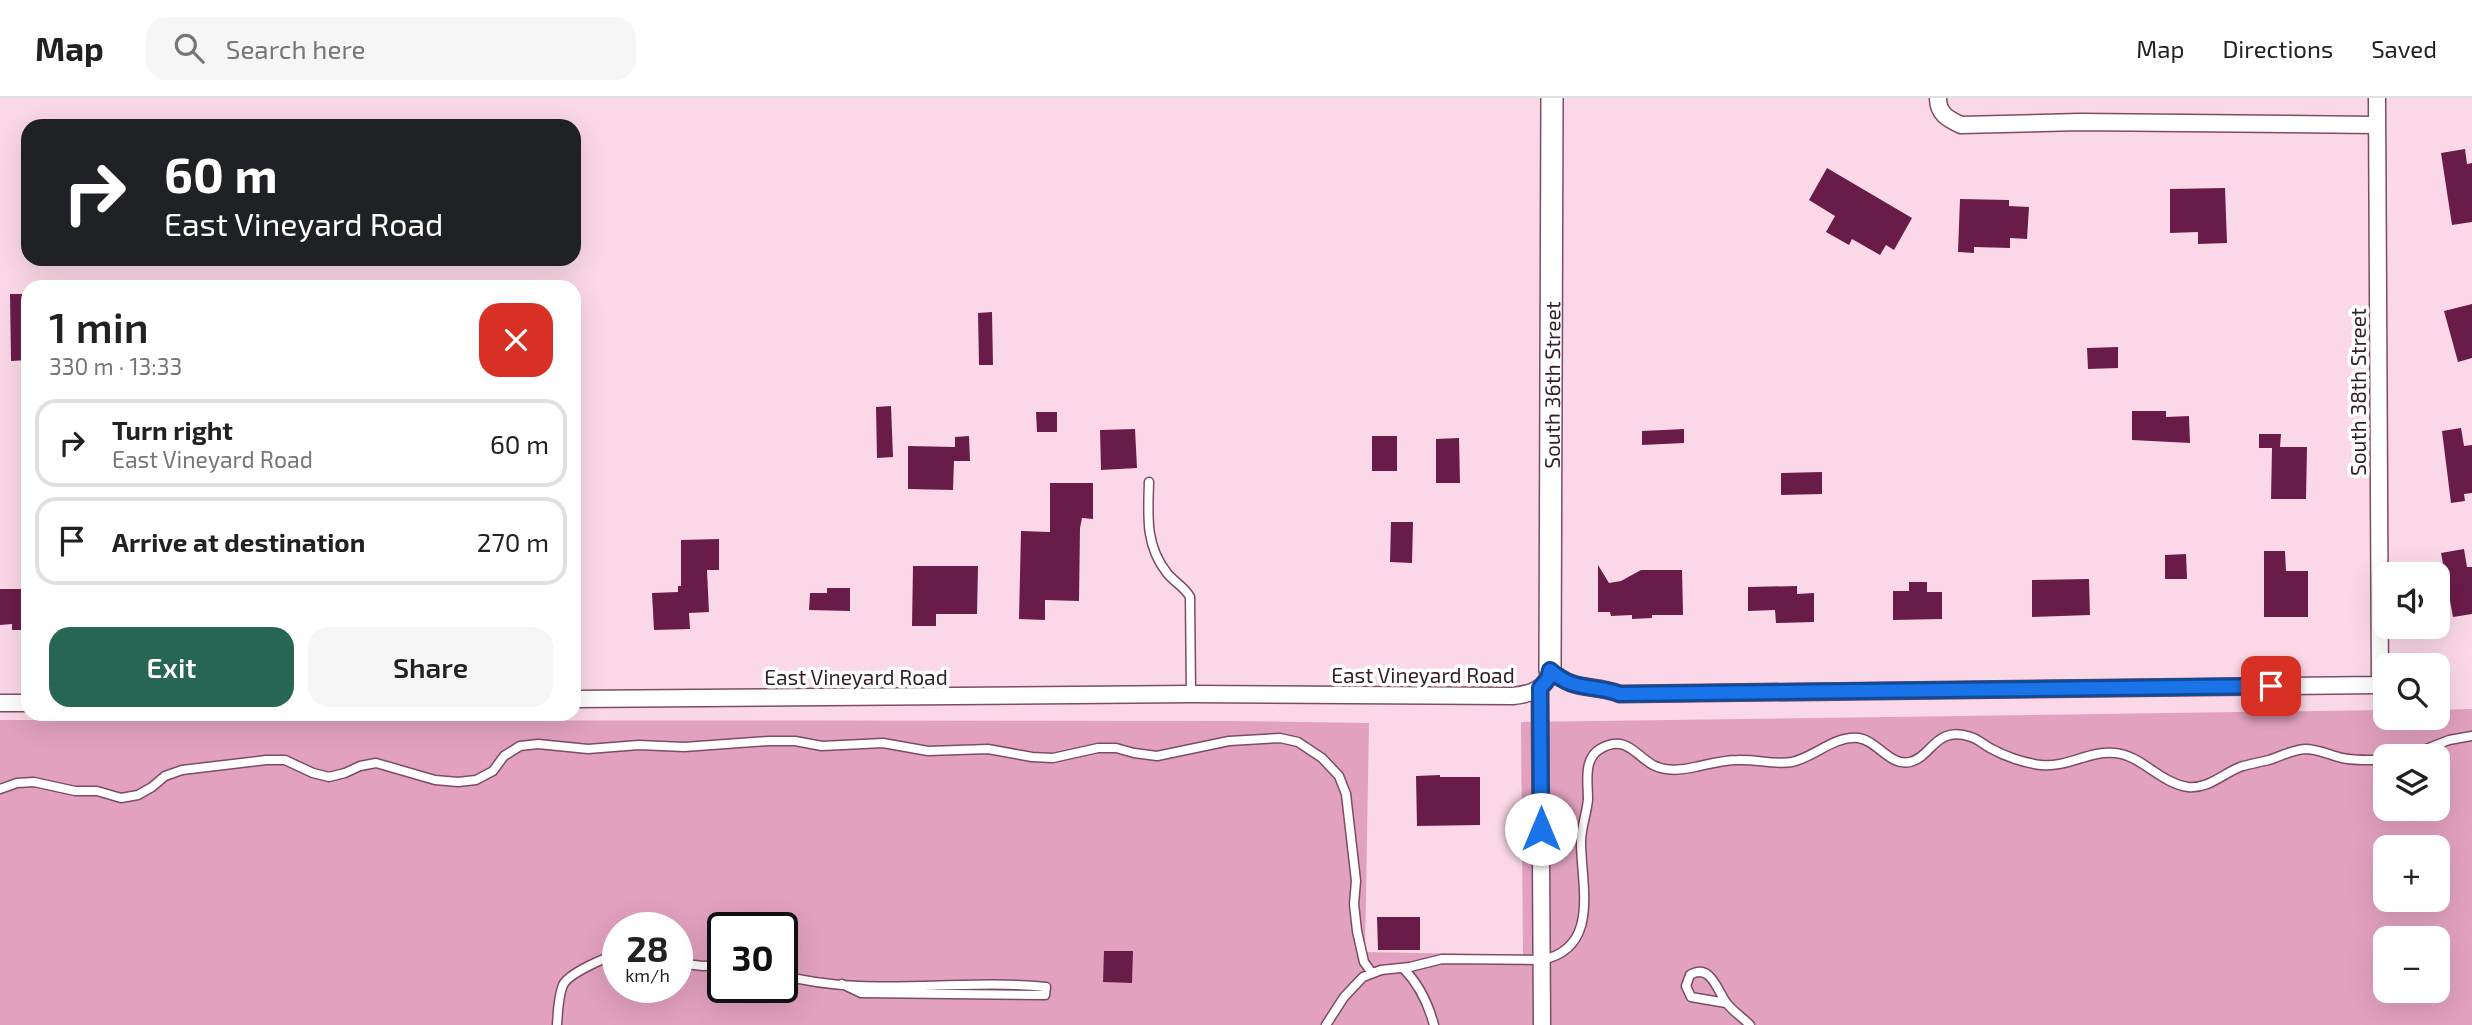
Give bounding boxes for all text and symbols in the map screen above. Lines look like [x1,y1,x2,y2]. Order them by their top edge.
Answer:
search box [146,17,636,80]
text: Map [35,28,104,68]
icon: search [170,29,208,67]
text: Search here [226,33,365,64]
text: Map [2136,34,2184,63]
text: Directions [2222,34,2333,63]
text: Saved [2371,34,2437,63]
text: 60 m [164,144,278,203]
icon: right [49,147,140,238]
text: East Vineyard Road [164,204,443,242]
text: 1 min [49,301,149,351]
street label: South 36th Street [1538,301,1564,469]
button: close [479,303,553,377]
street label: South 38th Street [2345,308,2370,476]
text: 330 m · 13:33 [49,352,182,380]
text: Turn right [112,414,233,445]
icon: right [53,424,91,462]
text: 60 m [490,428,549,459]
text: East Vineyard Road [112,445,313,473]
icon: arrive [53,522,91,560]
text: Arrive at destination [112,526,365,557]
text: 270 m [477,526,549,557]
map controls [2373,562,2450,1003]
button: sound [2373,562,2450,639]
button: Exit [49,627,294,707]
button: Share [308,627,553,707]
button: search [2373,653,2450,730]
pin [2241,656,2301,716]
street label: East Vineyard Road [1331,662,1515,687]
street label: East Vineyard Road [764,664,948,689]
icon: arrive [2252,667,2290,705]
button: layers [2373,744,2450,821]
position arrow [1504,792,1578,866]
button: + [2373,835,2450,912]
speed limit sign: 30 [707,912,798,1003]
button: − [2373,926,2450,1003]
text: 28 [626,927,669,969]
text: km/h [625,964,670,986]

